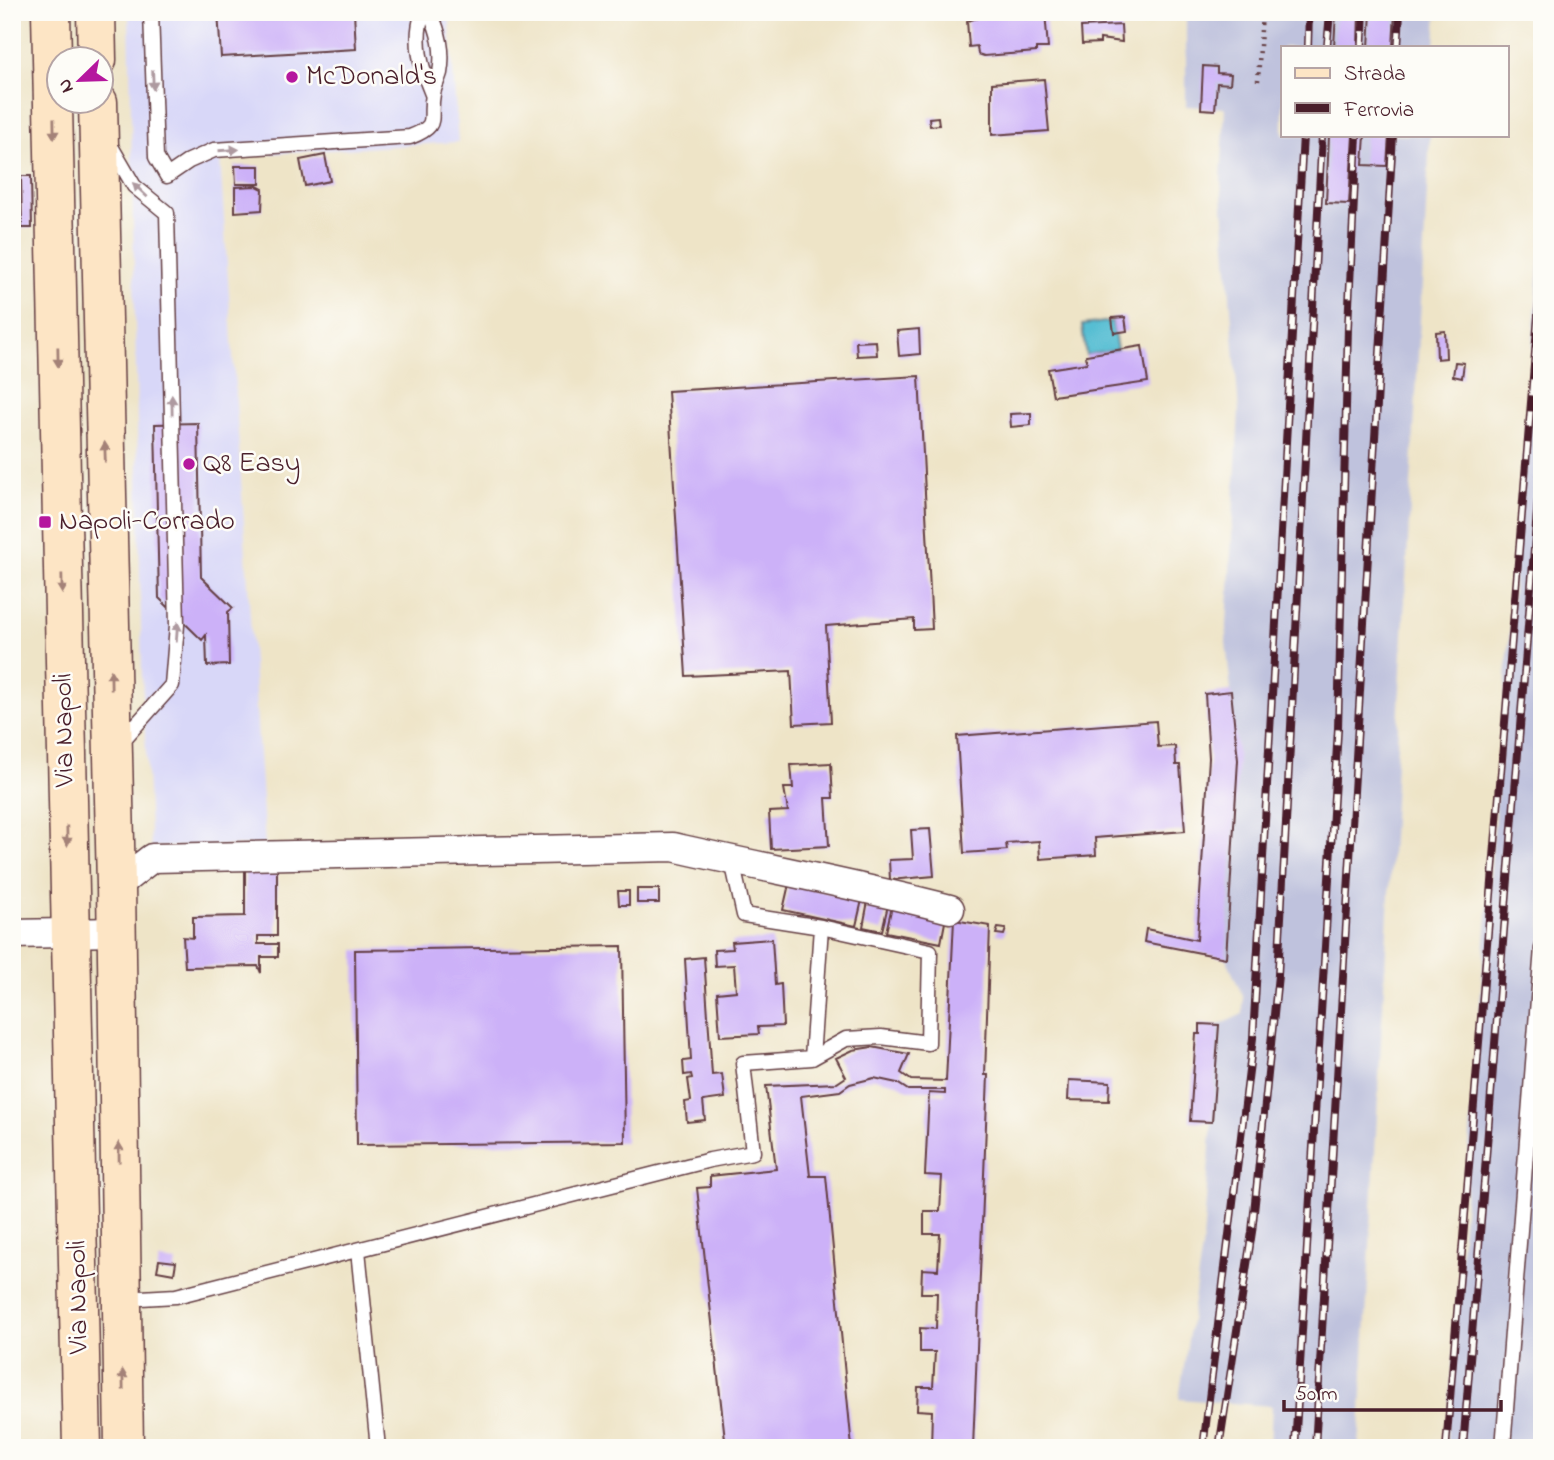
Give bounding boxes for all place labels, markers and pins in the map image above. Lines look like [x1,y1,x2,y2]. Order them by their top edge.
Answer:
place label: McDonald's [306,57,437,98]
marker: McDonald's [284,69,300,85]
place label: Q8 Easy [203,444,300,485]
marker: Q8 Easy [181,456,197,472]
place label: Napoli-Corrado [59,502,235,543]
marker: Napoli-Corrado [37,514,53,530]

